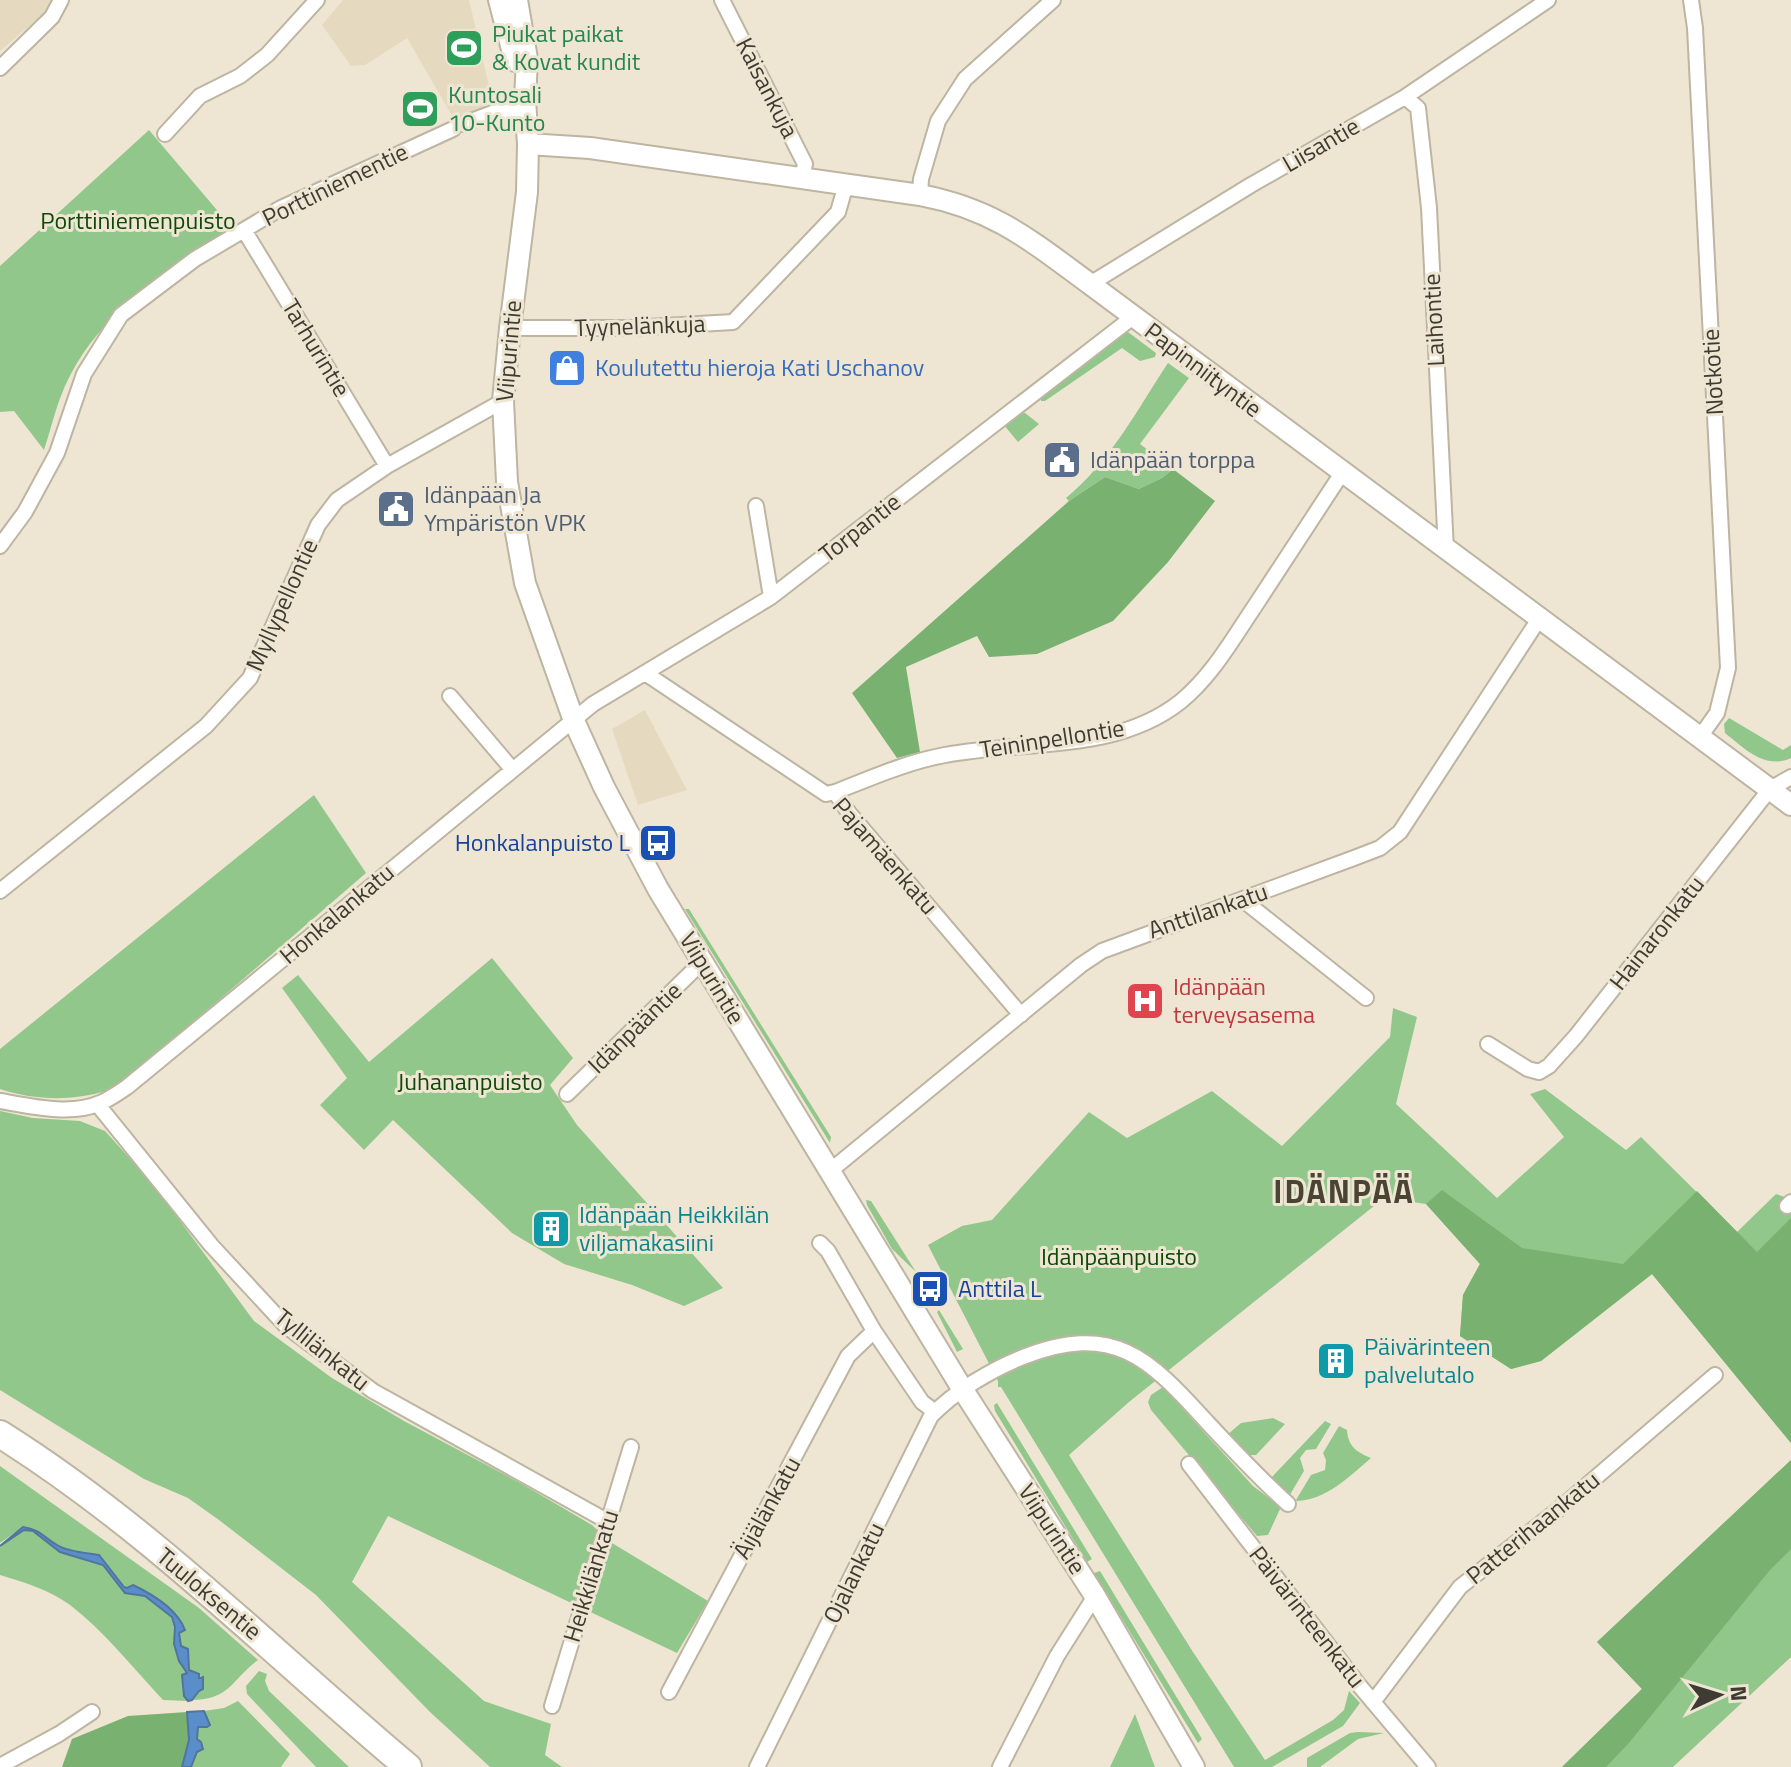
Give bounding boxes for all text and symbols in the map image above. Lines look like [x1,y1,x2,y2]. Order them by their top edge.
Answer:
place label: Piukat paikat & Kovat kundit [492,15,641,79]
sports icon: Piukat paikat & Kovat kundit [443,27,485,69]
street label: Kaisankuja [727,31,809,144]
place label: Kuntosali 10-Kunto [448,76,545,140]
sports icon: Kuntosali 10-Kunto [399,88,441,130]
street label: Liisantie [1275,108,1366,181]
street label: Porttiniementie [256,133,414,235]
park label: Porttiniemenpuisto [40,202,236,238]
street label: Laihontie [1413,273,1453,367]
street label: Tarhurintie [273,292,360,403]
street label: Viipurintie [486,299,530,403]
street label: Tyynelänkuja [574,305,706,345]
street label: Papinniityntie [1137,313,1270,425]
street label: Notkotie [1692,328,1732,416]
shop icon: Koulutettu hieroja Kati Uschanov [546,347,588,389]
place label: Koulutettu hieroja Kati Uschanov [595,349,924,385]
public building icon: Idänpään torppa [1041,439,1083,481]
place label: Idänpään torppa [1090,441,1255,477]
place label: Idänpään Ja Ympäristön VPK [424,476,586,540]
street label: Torpantie [811,484,908,571]
public building icon: Idänpään Ja Ympäristön VPK [375,488,417,530]
street label: Myllypellontie [236,533,326,677]
street label: Teininpellontie [977,709,1127,767]
street label: Pajamäenkatu [825,789,947,922]
bus stop icon: Honkalanpuisto L [637,822,679,864]
place label: Honkalanpuisto L [455,824,630,860]
street label: Honkalankatu [271,854,402,972]
street label: Hainaronkatu [1600,867,1712,997]
street label: Anttilankatu [1143,873,1272,947]
street label: Viipurintie [671,924,755,1030]
place label: Idänpään terveysasema [1173,968,1315,1032]
street label: Idänpääntie [579,973,690,1081]
hospital icon: Idänpään terveysasema [1124,980,1166,1022]
park label: Juhananpuisto [397,1063,543,1099]
district label: IDÄNPÄÄ [1273,1167,1415,1215]
place label: Idänpään Heikkilän viljamakasiini [579,1196,769,1260]
building icon: Idänpään Heikkilän viljamakasiini [530,1208,572,1250]
park label: Idänpäänpuisto [1041,1238,1197,1274]
bus stop icon: Anttila L [909,1268,951,1310]
place label: Anttila L [958,1270,1042,1306]
street label: Tyllilänkatu [267,1299,378,1399]
place label: Päivärinteen palvelutalo [1364,1328,1491,1392]
building icon: Päivärinteen palvelutalo [1315,1340,1357,1382]
street label: Äijälänkatu [723,1450,809,1565]
street label: Patterihaankatu [1458,1462,1607,1593]
street label: Viipurintie [1010,1476,1096,1581]
street label: Heikkilänkatu [553,1505,627,1646]
street label: Ojalankatu [813,1516,893,1629]
street label: Tuuloksentie [149,1538,270,1648]
street label: Päivärinteenkatu [1241,1538,1375,1695]
north arrow [1679,1655,1759,1735]
text: N [1721,1685,1756,1702]

